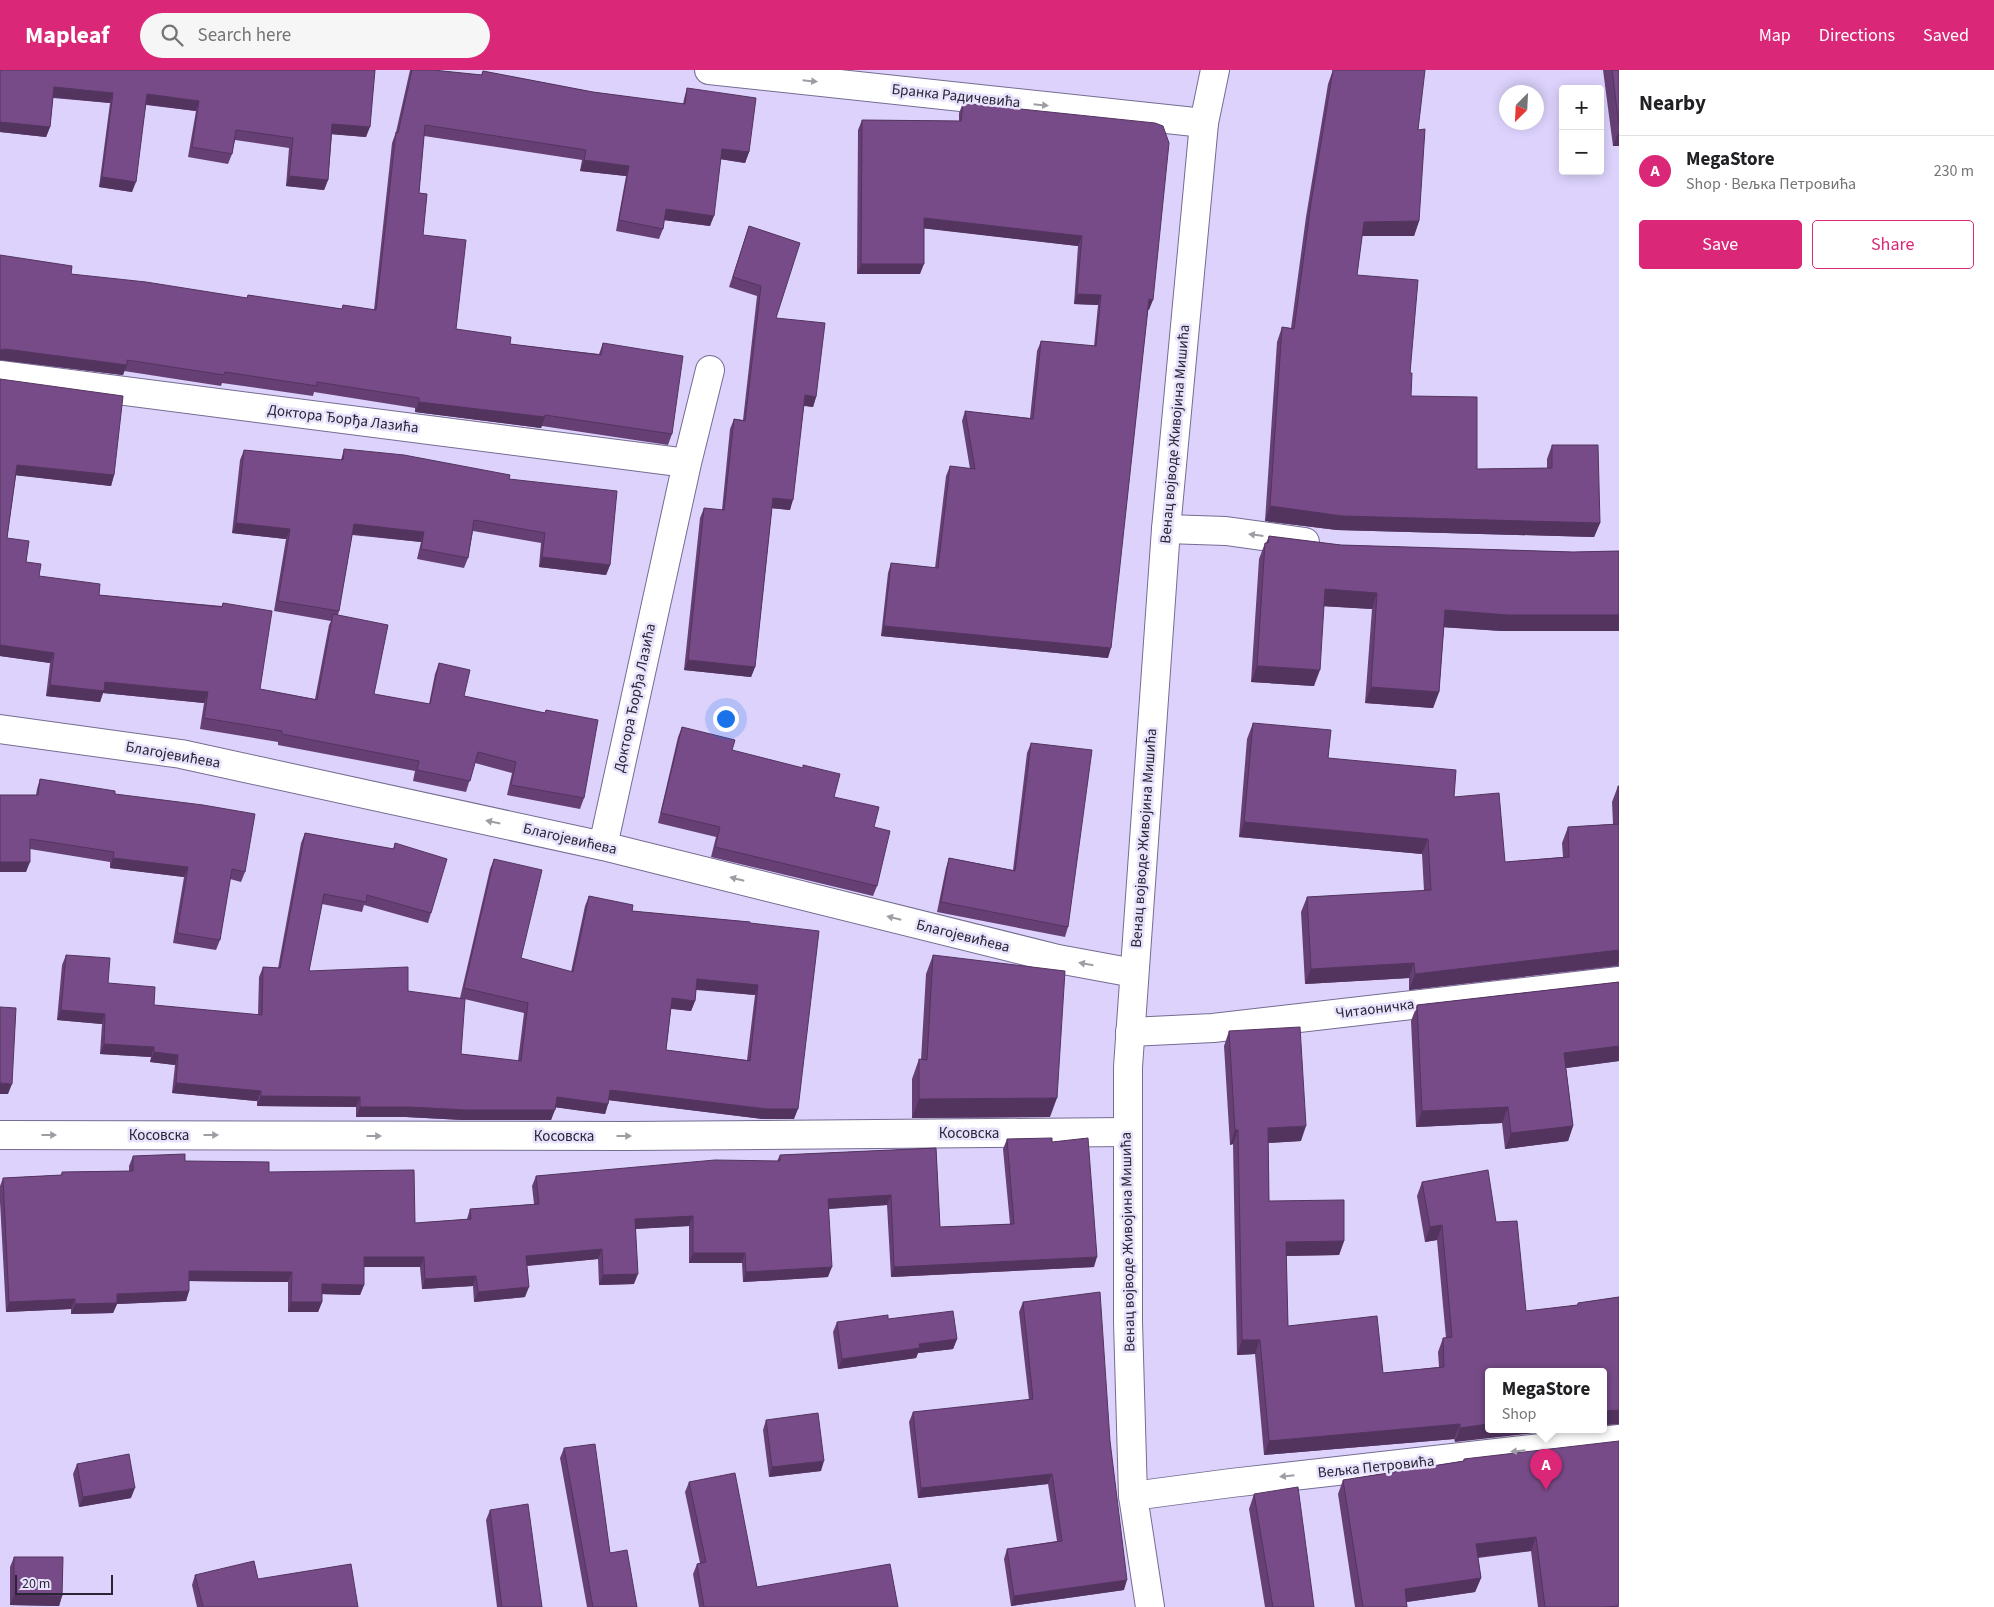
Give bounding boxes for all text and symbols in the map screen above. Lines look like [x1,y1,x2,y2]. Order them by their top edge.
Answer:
search box [140,13,490,58]
text: Mapleaf [25,18,110,53]
icon: search [158,21,186,49]
text: Search here [198,22,291,49]
text: Map [1759,23,1791,48]
text: Directions [1819,23,1895,48]
text: Saved [1923,23,1969,48]
one-way arrow [802,77,818,85]
street label: Бранка Радичевића [891,79,1021,113]
north arrow [1499,85,1544,130]
map controls [1559,85,1604,175]
button: + [1559,85,1604,130]
text: Nearby [1639,88,1706,118]
one-way arrow [1033,101,1049,109]
button: − [1559,130,1604,175]
text: MegaStore [1686,146,1775,173]
text: A [1650,160,1660,182]
text: 230 m [1934,160,1974,182]
text: Shop · Вељка Петровића [1686,173,1856,195]
button: Save [1639,220,1802,269]
button: Share [1812,220,1974,269]
street label: Венац војводе Живојина Мишића [1155,324,1195,544]
street label: Доктора Ђорђа Лазића [266,399,420,439]
one-way arrow [1248,531,1264,539]
street label: Доктора Ђорђа Лазића [609,621,661,775]
your location [713,706,739,732]
street label: Венац војводе Живојина Мишића [1126,728,1162,948]
street label: Благојевићева [124,736,222,774]
one-way arrow [486,818,501,826]
street label: Благојевићева [521,818,619,860]
one-way arrow [729,875,744,883]
one-way arrow [887,914,902,922]
street label: Благојевићева [914,914,1012,958]
one-way arrow [1078,960,1094,968]
street label: Читаоничка [1334,994,1416,1024]
street label: Косовска [939,1123,999,1144]
street label: Косовска [129,1125,189,1146]
street label: Косовска [534,1126,594,1147]
one-way arrow [41,1131,57,1139]
one-way arrow [203,1131,219,1139]
one-way arrow [366,1132,382,1140]
one-way arrow [616,1132,632,1140]
street label: Венац војводе Живојина Мишића [1116,1132,1140,1352]
popup [1485,1368,1607,1433]
text: MegaStore [1502,1376,1590,1403]
text: Shop [1502,1403,1536,1425]
one-way arrow [1510,1447,1526,1455]
pin: A [1530,1449,1562,1490]
street label: Вељка Петровића [1317,1450,1435,1484]
one-way arrow [1279,1472,1295,1480]
scale bar [15,1572,112,1595]
text: 20 m [22,1574,50,1594]

